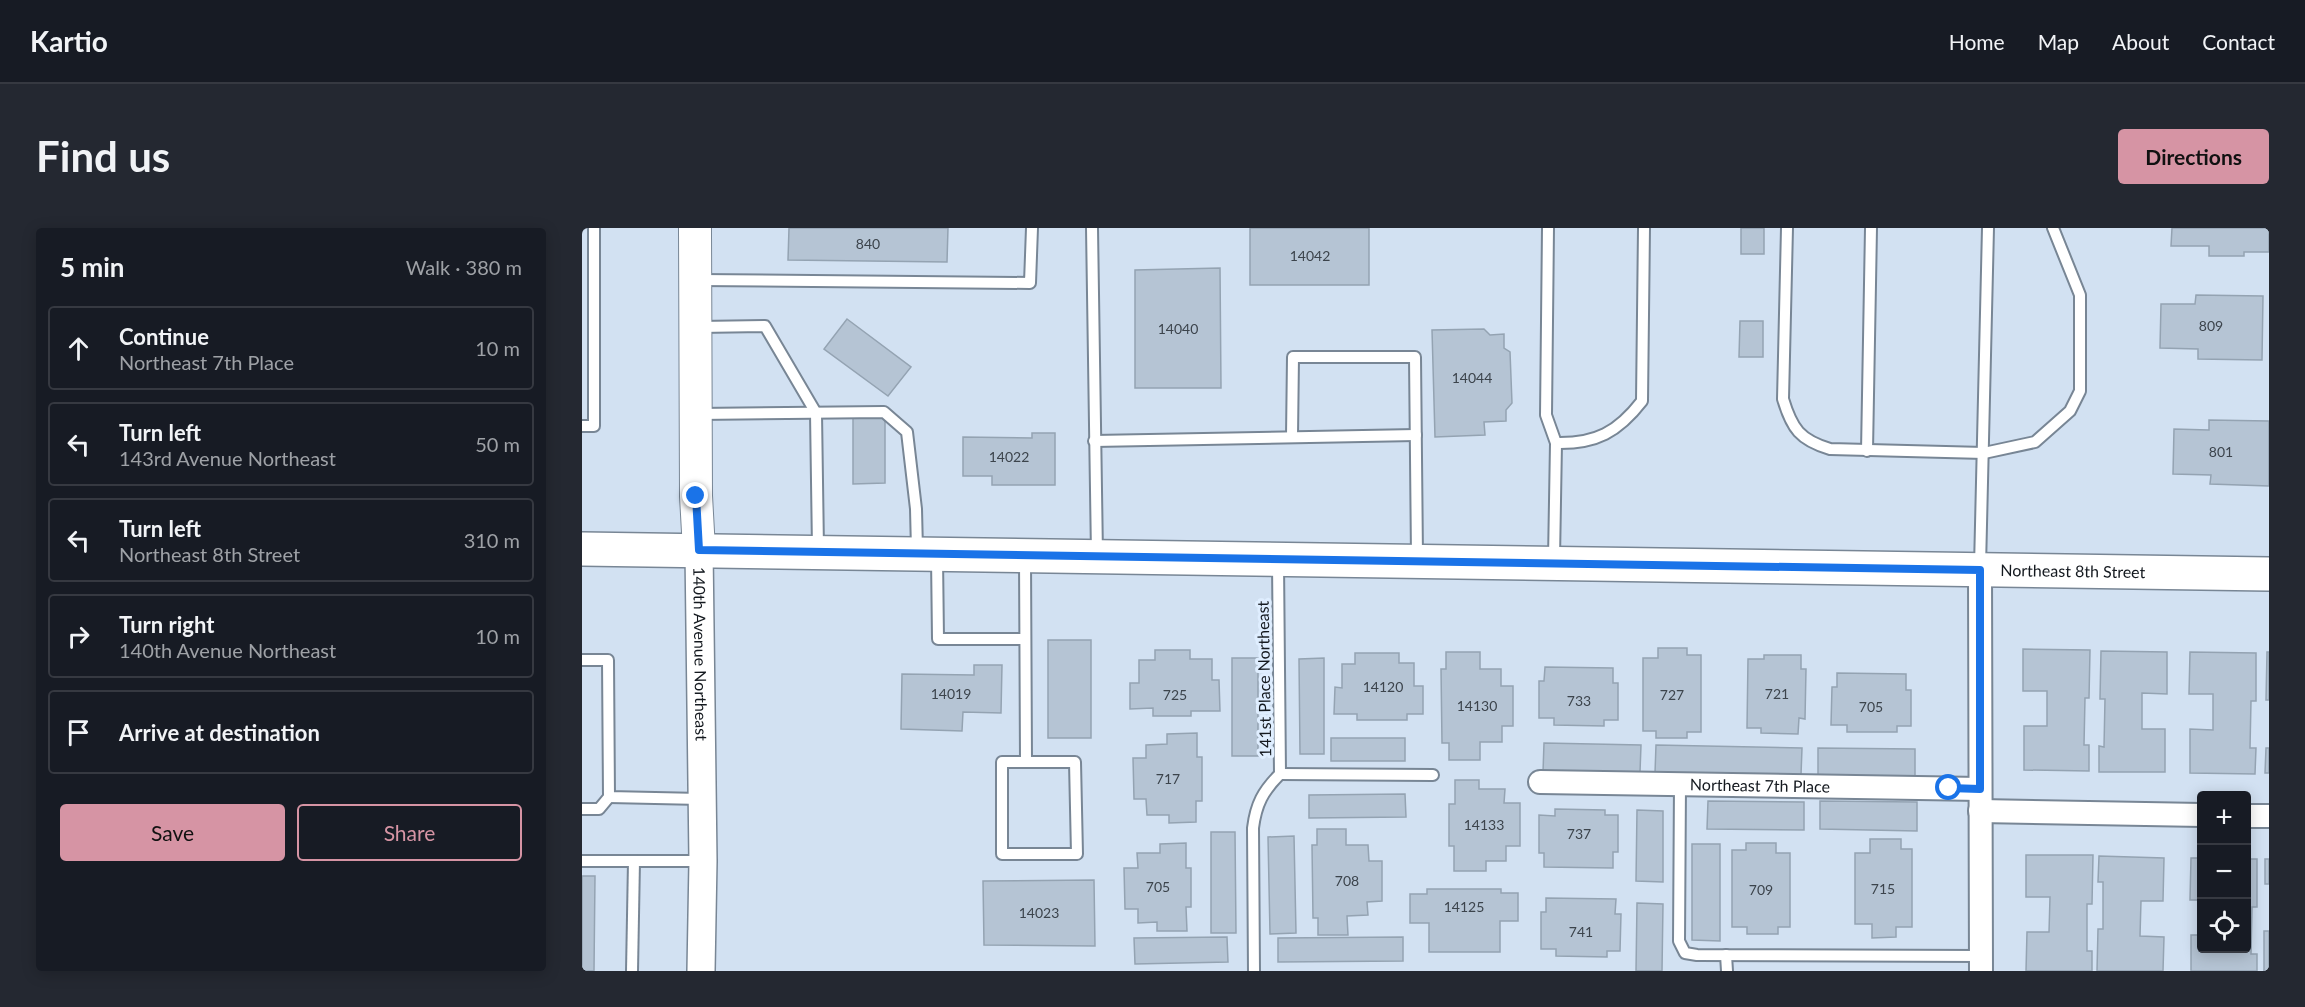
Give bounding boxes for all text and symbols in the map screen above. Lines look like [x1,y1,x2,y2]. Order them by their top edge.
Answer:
text: Kartio [30,24,108,58]
text: Home [1949,29,2005,54]
text: Map [2038,29,2079,54]
text: About [2112,29,2169,54]
text: Contact [2202,29,2275,54]
button: Directions [2118,129,2269,184]
text: Find us [36,131,170,181]
house number: 840 [856,235,880,252]
house number: 14042 [1290,247,1330,264]
text: 5 min [60,251,124,283]
text: Walk · 380 m [406,255,522,279]
house number: 809 [2199,317,2223,334]
house number: 14040 [1158,320,1198,337]
text: Continue [119,323,209,350]
icon: ahead [62,332,95,365]
text: 10 m [475,336,520,360]
text: Northeast 7th Place [119,350,294,374]
house number: 14044 [1452,369,1492,386]
text: Turn left [119,419,201,446]
icon: left [62,428,95,461]
text: 50 m [475,432,520,456]
house number: 801 [2209,443,2233,460]
text: 143rd Avenue Northeast [119,446,336,470]
house number: 14022 [989,448,1029,465]
route end [682,482,708,508]
text: Turn left [119,515,201,542]
icon: left [62,524,95,557]
text: 310 m [464,528,520,552]
text: Northeast 8th Street [119,542,300,566]
street label: Northeast 8th Street [2000,560,2146,581]
street label: 140th Avenue Northeast [690,567,711,741]
street label: 141st Place Northeast [1253,600,1274,757]
text: Turn right [119,611,214,638]
icon: right [62,620,95,653]
text: 10 m [475,624,520,648]
text: 140th Avenue Northeast [119,638,336,662]
house number: 14120 [1363,678,1403,695]
house number: 14019 [931,685,971,702]
house number: 721 [1765,685,1789,702]
house number: 725 [1163,686,1187,703]
house number: 727 [1660,686,1684,703]
house number: 733 [1567,692,1591,709]
house number: 14130 [1457,697,1497,714]
house number: 705 [1859,698,1883,715]
icon: arrive [62,716,95,749]
text: Arrive at destination [119,719,320,746]
house number: 717 [1156,770,1180,787]
street label: Northeast 7th Place [1690,774,1830,796]
route start [1935,774,1961,800]
map controls [2197,791,2251,953]
button: + [2197,791,2251,845]
button: Save [60,804,285,861]
button: Share [297,804,522,861]
house number: 14133 [1464,816,1504,833]
house number: 737 [1567,825,1591,842]
button: − [2197,845,2251,899]
house number: 708 [1335,872,1359,889]
house number: 705 [1146,878,1170,895]
house number: 715 [1871,880,1895,897]
house number: 709 [1749,881,1773,898]
house number: 14125 [1444,898,1484,915]
button: locate [2197,899,2251,953]
house number: 14023 [1019,904,1059,921]
house number: 741 [1569,923,1593,940]

